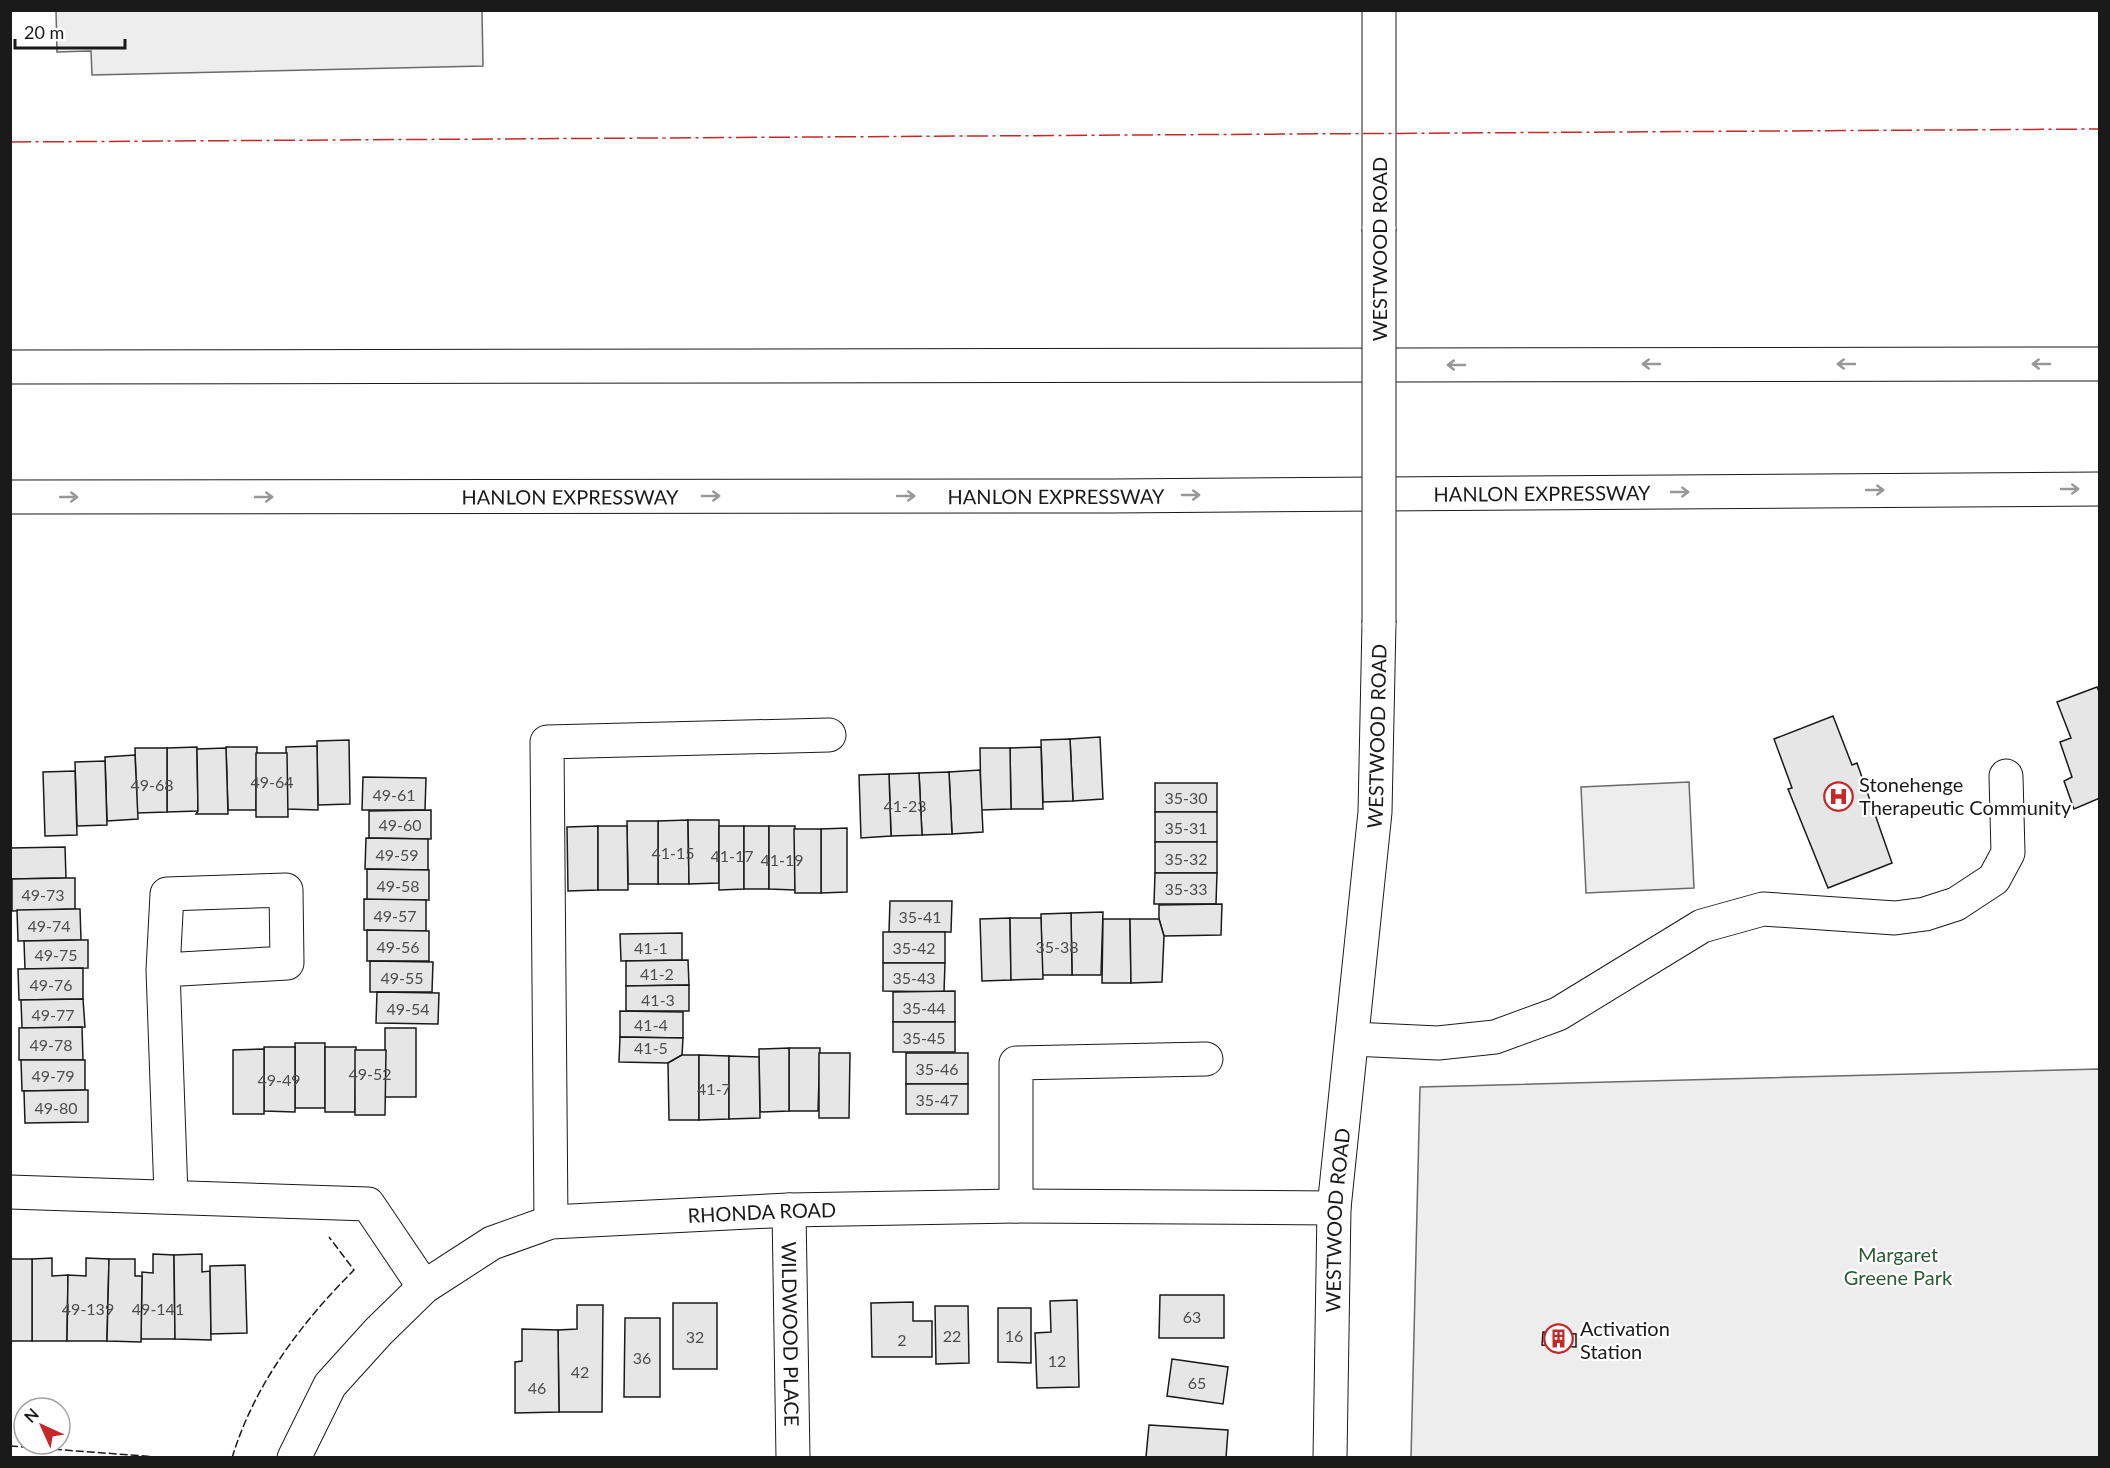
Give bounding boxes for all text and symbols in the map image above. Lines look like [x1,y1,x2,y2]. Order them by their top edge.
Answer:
scale bar [15,12,124,50]
text: 20 m [24,21,64,43]
street label: WESTWOOD ROAD [1367,157,1391,341]
one-way arrow [1642,358,1662,370]
one-way arrow [1837,358,1857,370]
one-way arrow [2032,358,2052,370]
one-way arrow [1447,359,1467,371]
street label: HANLON EXPRESSWAY [1433,480,1651,506]
one-way arrow [2059,483,2079,495]
street label: HANLON EXPRESSWAY [462,484,679,509]
street label: HANLON EXPRESSWAY [948,484,1165,508]
one-way arrow [1864,485,1884,496]
one-way arrow [1669,486,1689,498]
one-way arrow [1180,489,1200,501]
one-way arrow [700,490,720,502]
one-way arrow [895,490,915,502]
one-way arrow [58,491,78,503]
one-way arrow [253,491,273,503]
street label: WESTWOOD ROAD [1361,644,1391,830]
house number: 49-64 [250,772,294,791]
place label: Stonehenge Therapeutic Community [1859,772,2072,819]
house number: 49-68 [130,775,174,794]
hospital icon: Stonehenge Therapeutic Community [1822,780,1854,812]
house number: 49-61 [372,785,416,804]
house number: 35-30 [1164,788,1208,807]
house number: 41-23 [883,796,927,815]
house number: 49-60 [378,815,422,834]
house number: 35-31 [1164,818,1208,837]
house number: 41-15 [651,843,695,862]
house number: 49-59 [375,845,419,864]
house number: 41-17 [710,846,754,865]
house number: 35-32 [1164,849,1208,868]
house number: 41-19 [760,850,804,869]
house number: 49-58 [376,876,420,895]
house number: 35-33 [1164,879,1208,898]
house number: 49-73 [21,885,65,904]
house number: 49-57 [373,906,417,925]
house number: 35-41 [898,907,942,926]
house number: 49-74 [27,916,71,935]
house number: 49-56 [376,937,420,956]
house number: 35-38 [1035,937,1079,956]
house number: 41-1 [634,938,668,957]
house number: 35-42 [892,938,936,957]
house number: 49-75 [34,945,78,964]
house number: 41-2 [640,964,674,983]
house number: 49-55 [380,968,424,987]
house number: 35-43 [892,968,936,987]
house number: 49-76 [29,975,73,994]
house number: 41-3 [641,990,675,1009]
house number: 35-44 [902,998,946,1017]
house number: 49-54 [386,999,430,1018]
house number: 49-77 [31,1005,75,1024]
house number: 41-4 [634,1015,668,1034]
house number: 35-45 [902,1028,946,1047]
house number: 49-78 [29,1035,73,1054]
house number: 41-5 [634,1038,668,1057]
house number: 35-46 [915,1059,959,1078]
house number: 49-52 [348,1064,392,1083]
house number: 49-79 [31,1066,75,1085]
house number: 49-49 [257,1070,301,1089]
house number: 41-7 [697,1079,731,1098]
house number: 35-47 [915,1090,959,1109]
house number: 49-80 [34,1098,78,1117]
street label: WESTWOOD ROAD [1320,1127,1354,1313]
street label: RHONDA ROAD [687,1197,836,1227]
street label: WILDWOOD PLACE [778,1241,804,1427]
park label: Margaret Greene Park [1844,1242,1953,1289]
house number: 49-139 [62,1299,114,1318]
house number: 49-141 [132,1299,184,1318]
house number: 63 [1183,1307,1201,1326]
place label: Activation Station [1580,1316,1670,1363]
building icon: Activation Station [1543,1323,1575,1355]
house number: 22 [943,1326,961,1345]
house number: 16 [1005,1326,1023,1345]
house number: 32 [686,1327,704,1346]
house number: 2 [897,1330,907,1349]
house number: 36 [633,1348,651,1367]
house number: 12 [1048,1351,1066,1370]
house number: 42 [571,1362,589,1381]
house number: 65 [1188,1373,1206,1392]
house number: 46 [528,1378,546,1397]
north arrow [12,1396,72,1456]
text: N [20,1404,42,1426]

